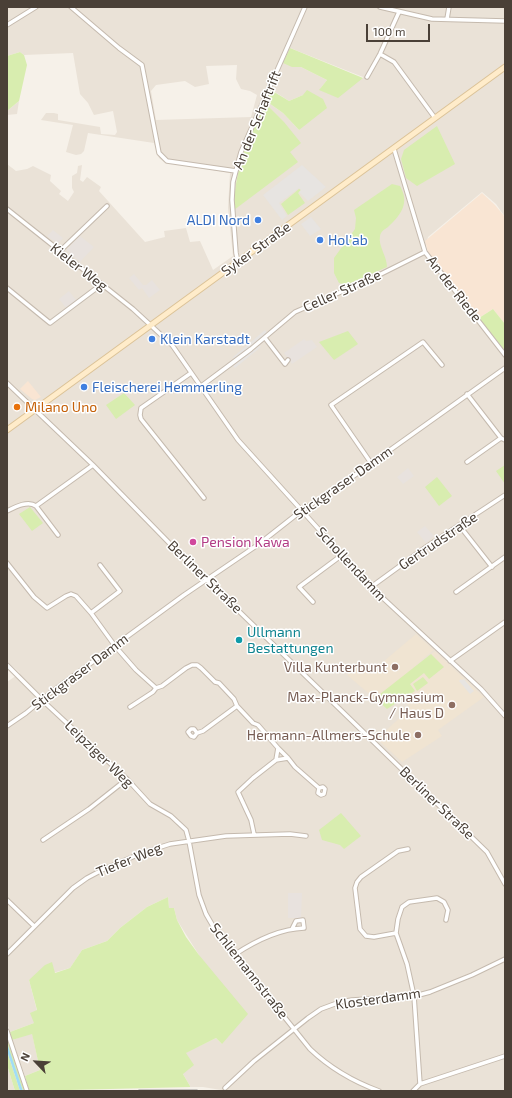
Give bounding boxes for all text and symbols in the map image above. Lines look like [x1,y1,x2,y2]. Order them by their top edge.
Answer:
scale bar [368,16,432,42]
text: 100 m [373,24,405,38]
street label: An der Schaftrift [230,68,284,172]
place label: ALDI Nord [187,212,250,228]
marker: ALDI Nord [253,215,263,225]
street label: Syker Straße [218,218,294,280]
place label: Hol'ab [328,232,368,248]
marker: Hol'ab [315,235,325,245]
street label: Kieler Weg [47,239,111,295]
street label: An der Riede [423,253,485,325]
street label: Celler Straße [300,266,384,316]
place label: Klein Karstadt [160,331,250,347]
marker: Klein Karstadt [147,334,157,344]
place label: Fleischerei Hemmerling [92,379,242,395]
marker: Fleischerei Hemmerling [79,382,89,392]
place label: Milano Uno [25,399,97,415]
marker: Milano Uno [12,402,22,412]
street label: Stickgraser Damm [290,443,396,523]
street label: Gertrudstraße [395,508,481,574]
street label: Schollendamm [312,524,390,604]
place label: Pension Kawa [201,534,290,550]
street label: Berliner Straße [164,537,246,617]
marker: Pension Kawa [188,537,198,547]
place label: Ullmann Bestattungen [247,624,334,656]
street label: Stickgraser Damm [28,630,132,714]
marker: Ullmann Bestattungen [234,635,244,645]
place label: Villa Kunterbunt [284,659,387,675]
marker: Villa Kunterbunt [390,662,400,672]
place label: Max-Planck-Gymnasium / Haus D [287,689,444,722]
marker: Max-Planck-Gymnasium / Haus D [447,700,457,710]
street label: Leipziger Weg [61,717,137,791]
place label: Hermann-Allmers-Schule [247,727,410,743]
marker: Hermann-Allmers-Schule [413,730,423,740]
street label: Berliner Straße [396,763,478,843]
street label: Tiefer Weg [94,839,164,881]
street label: Schliemannstraße [206,920,292,1022]
street label: Klosterdamm [334,985,422,1013]
north arrow [16,1042,56,1082]
text: N [17,1050,32,1063]

